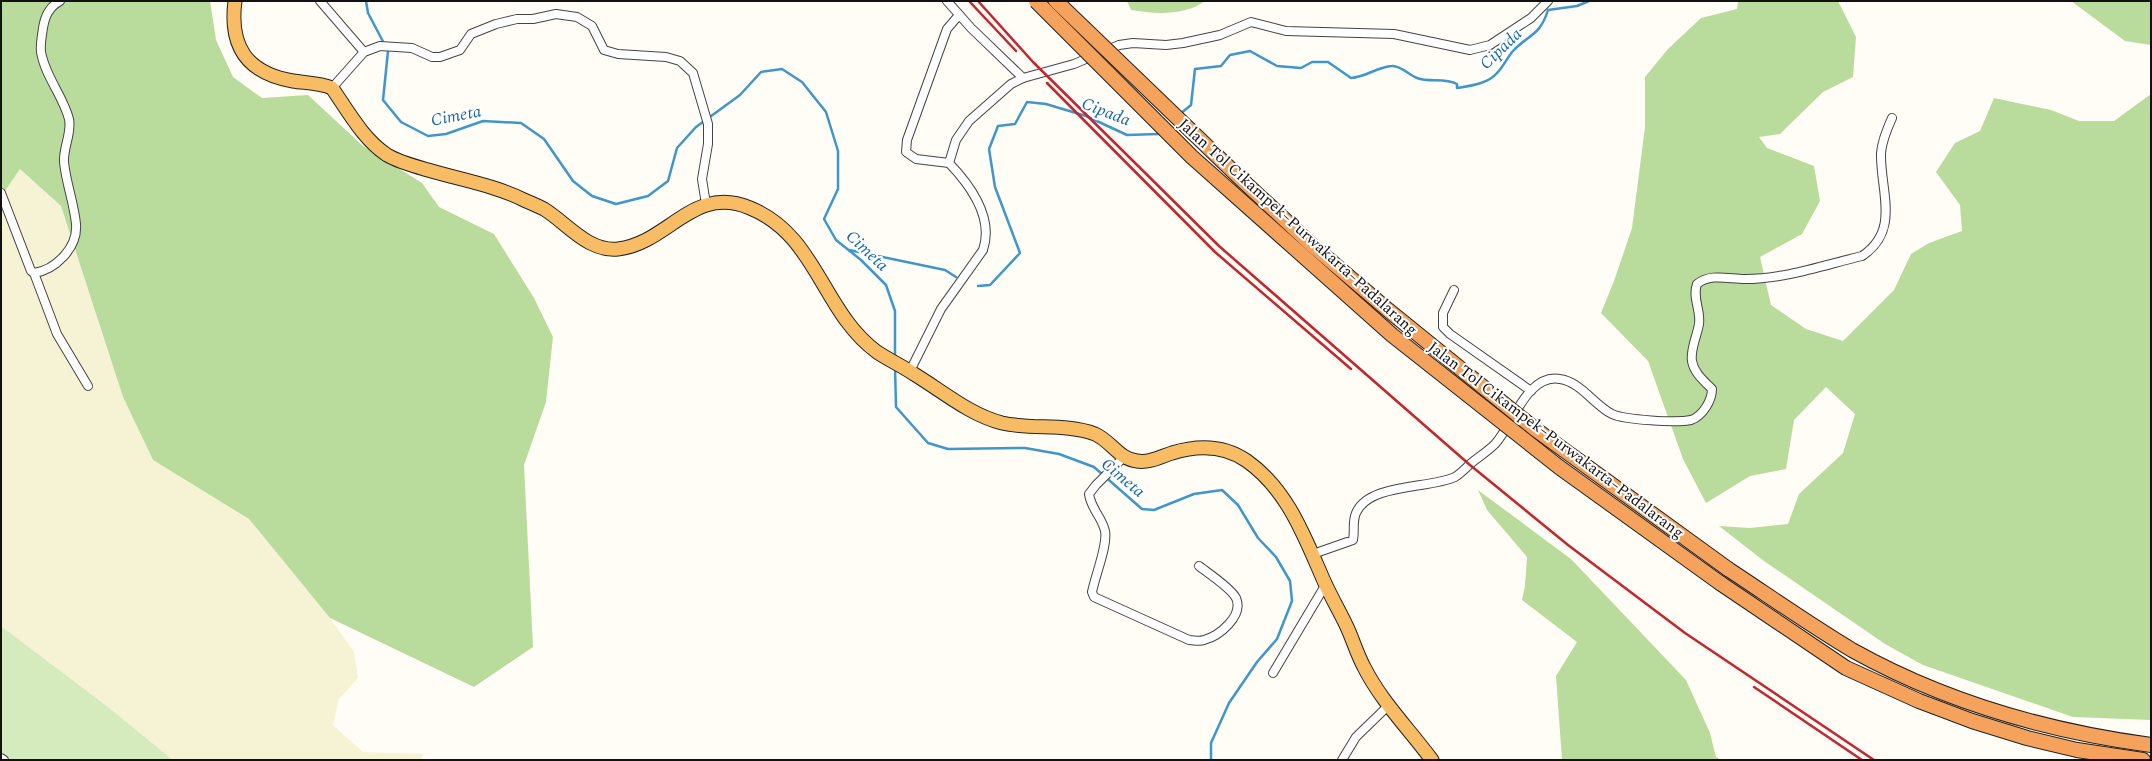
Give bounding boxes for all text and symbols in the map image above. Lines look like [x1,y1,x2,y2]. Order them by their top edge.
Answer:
water label: Cipada [1474,22,1528,76]
water label: Cipada [1078,91,1135,133]
water label: Cimeta [429,98,484,134]
street label: Jalan Tol Cikampek–Purwakarta–Padalarang [1173,113,1423,341]
water label: Cimeta [840,224,895,278]
street label: Jalan Tol Cikampek–Purwakarta–Padalarang [1423,336,1689,544]
water label: Cimeta [1095,452,1151,505]

